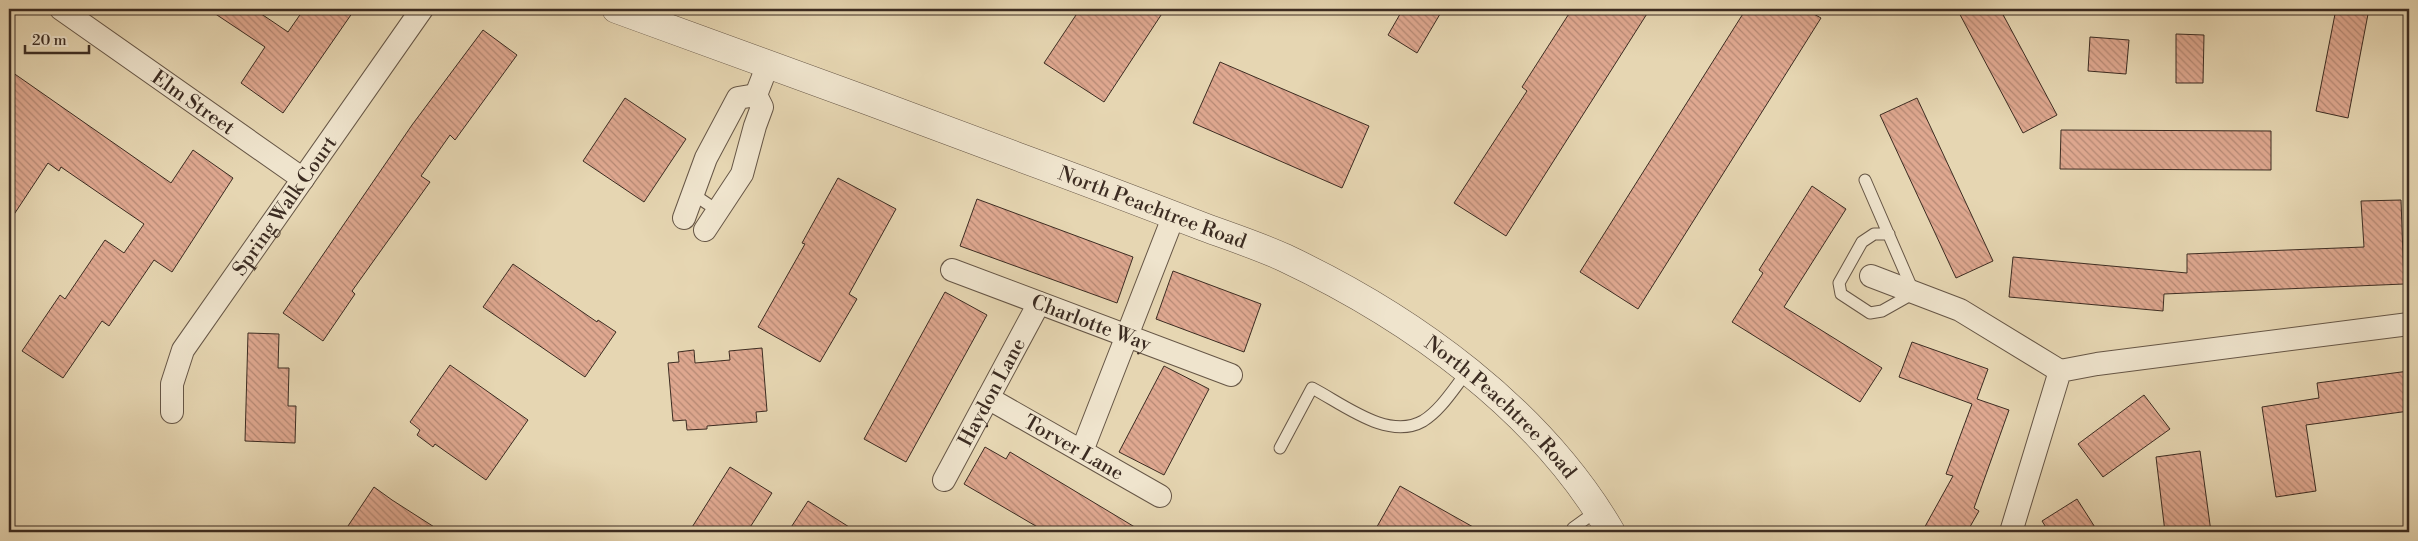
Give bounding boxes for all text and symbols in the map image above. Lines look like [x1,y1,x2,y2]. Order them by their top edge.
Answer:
scale bar [25,22,89,54]
text: 20 m [32,31,67,50]
street label: Elm Street [146,66,239,141]
street label: Spring Walk Court [228,132,343,281]
street label: North Peachtree Road [1054,162,1250,255]
street label: Charlotte Way [1028,290,1155,358]
street label: North Peachtree Road [1419,331,1582,485]
street label: Haydon Lane [953,334,1032,451]
street label: Torver Lane [1019,410,1128,487]

